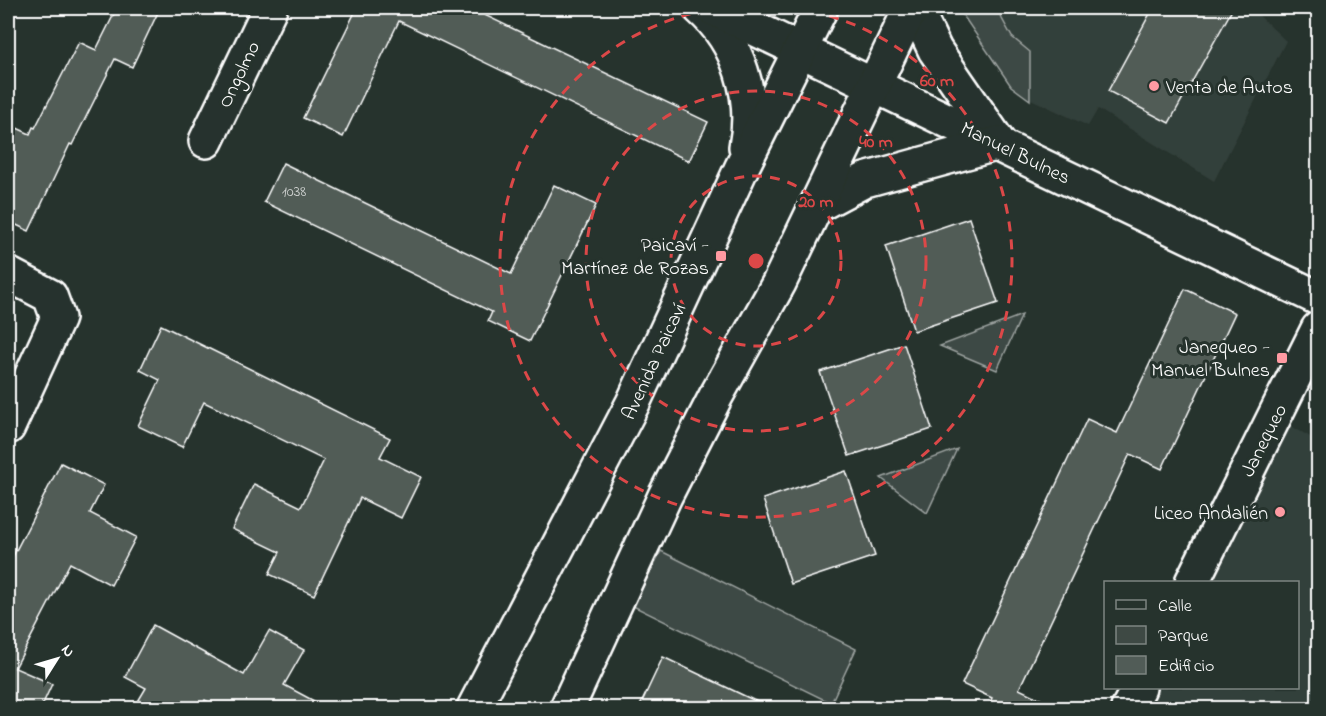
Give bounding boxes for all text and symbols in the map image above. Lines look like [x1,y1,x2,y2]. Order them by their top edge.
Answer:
street label: Ongolmo [212,37,270,114]
text: 60 m [920,69,954,95]
place label: Venta de Autos [1165,74,1293,103]
marker: Venta de Autos [1147,79,1161,93]
street label: Manuel Bulnes [955,115,1075,193]
text: 40 m [859,130,893,156]
house number: 1038 [282,180,306,204]
text: 20 m [797,190,834,216]
place label: Paicaví - Martínez de Rozas [561,232,709,284]
marker: Paicaví - Martínez de Rozas [714,249,728,263]
centre of rings [746,251,766,271]
street label: Avenida Paicaví [616,299,695,425]
place label: Janequeo - Manuel Bulnes [1151,334,1270,386]
marker: Janequeo - Manuel Bulnes [1275,351,1289,365]
street label: Janequeo [1234,400,1296,483]
place label: Liceo Andalién [1154,500,1268,529]
marker: Liceo Andalién [1273,505,1287,519]
legend [1104,581,1299,689]
text: Calle [1158,594,1193,620]
text: Parque [1158,624,1209,650]
north arrow [27,629,87,689]
text: N [55,640,80,663]
text: Edificio [1158,654,1214,680]

